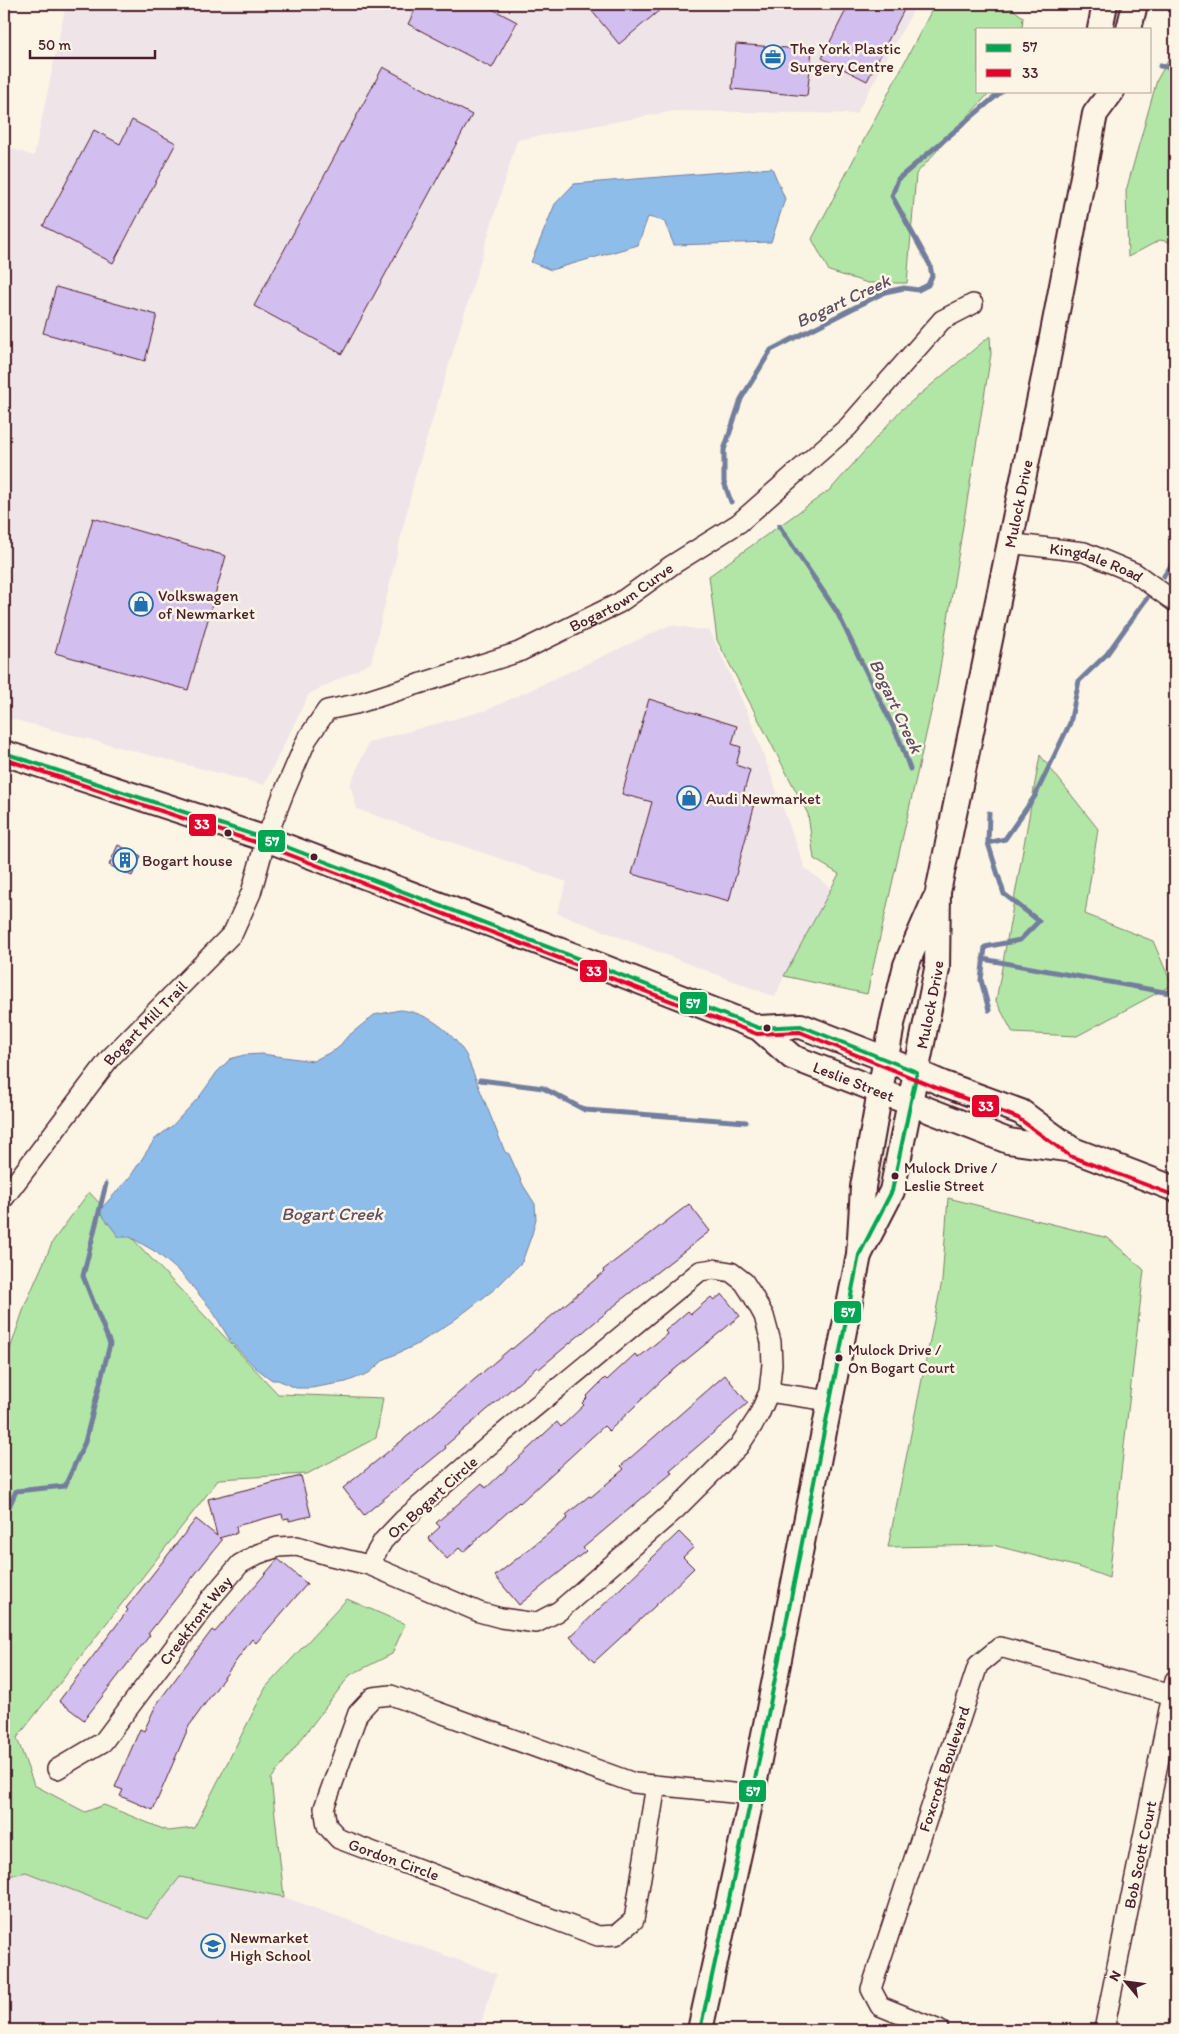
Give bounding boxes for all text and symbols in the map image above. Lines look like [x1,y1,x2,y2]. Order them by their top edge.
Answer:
scale bar [30,28,155,60]
legend [976,28,1152,92]
text: 50 m [38,36,71,54]
text: 57 [1022,38,1038,56]
place label: The York Plastic Surgery Centre [790,39,901,76]
office icon: The York Plastic Surgery Centre [760,44,786,70]
text: 33 [1022,64,1038,82]
water label: Bogart Creek [792,269,895,332]
street label: Mulock Drive [1000,458,1037,549]
street label: Kingdale Road [1048,539,1147,586]
street label: Bogartown Curve [566,558,677,636]
place label: Volkswagen of Newmarket [158,586,255,623]
shop icon: Volkswagen of Newmarket [128,591,154,617]
water label: Bogart Creek [865,655,928,758]
shop icon: Audi Newmarket [676,785,702,811]
place label: Audi Newmarket [706,789,821,808]
line badge: 33 [188,813,217,837]
text: 33 [194,816,210,833]
unlabelled marker [223,828,233,838]
line badge: 57 [257,829,286,853]
text: 57 [265,833,279,850]
building icon: Bogart house [112,847,138,873]
place label: Bogart house [142,851,233,870]
unlabelled marker [309,852,319,862]
line badge: 33 [579,959,608,983]
street label: Mulock Drive [912,961,947,1051]
text: 33 [586,963,602,980]
street label: Bogart Mill Trail [99,976,191,1069]
line badge: 57 [679,991,708,1015]
text: 57 [686,995,700,1012]
unlabelled marker [762,1023,772,1033]
street label: Leslie Street [810,1057,897,1106]
line badge: 33 [971,1094,1000,1118]
text: 33 [978,1098,994,1115]
place label: Mulock Drive / Leslie Street [904,1159,998,1195]
marker: Mulock Drive / Leslie Street [890,1171,900,1181]
water label: Bogart Creek [281,1203,385,1225]
line badge: 57 [833,1300,862,1324]
text: 57 [841,1304,855,1321]
place label: Mulock Drive / On Bogart Court [848,1341,955,1377]
marker: Mulock Drive / On Bogart Court [834,1353,844,1363]
street label: On Bogart Circle [383,1452,481,1543]
street label: Creekfront Way [155,1572,236,1669]
street label: Foxcroft Boulevard [915,1703,974,1834]
line badge: 57 [738,1779,767,1803]
text: 57 [746,1783,760,1800]
street label: Bob Scott Court [1120,1799,1160,1910]
street label: Gordon Circle [346,1834,442,1885]
place label: Newmarket High School [230,1928,312,1965]
school or university icon: Newmarket High School [200,1933,226,1959]
north arrow [1102,1956,1152,2006]
text: N [1105,1968,1125,1984]

